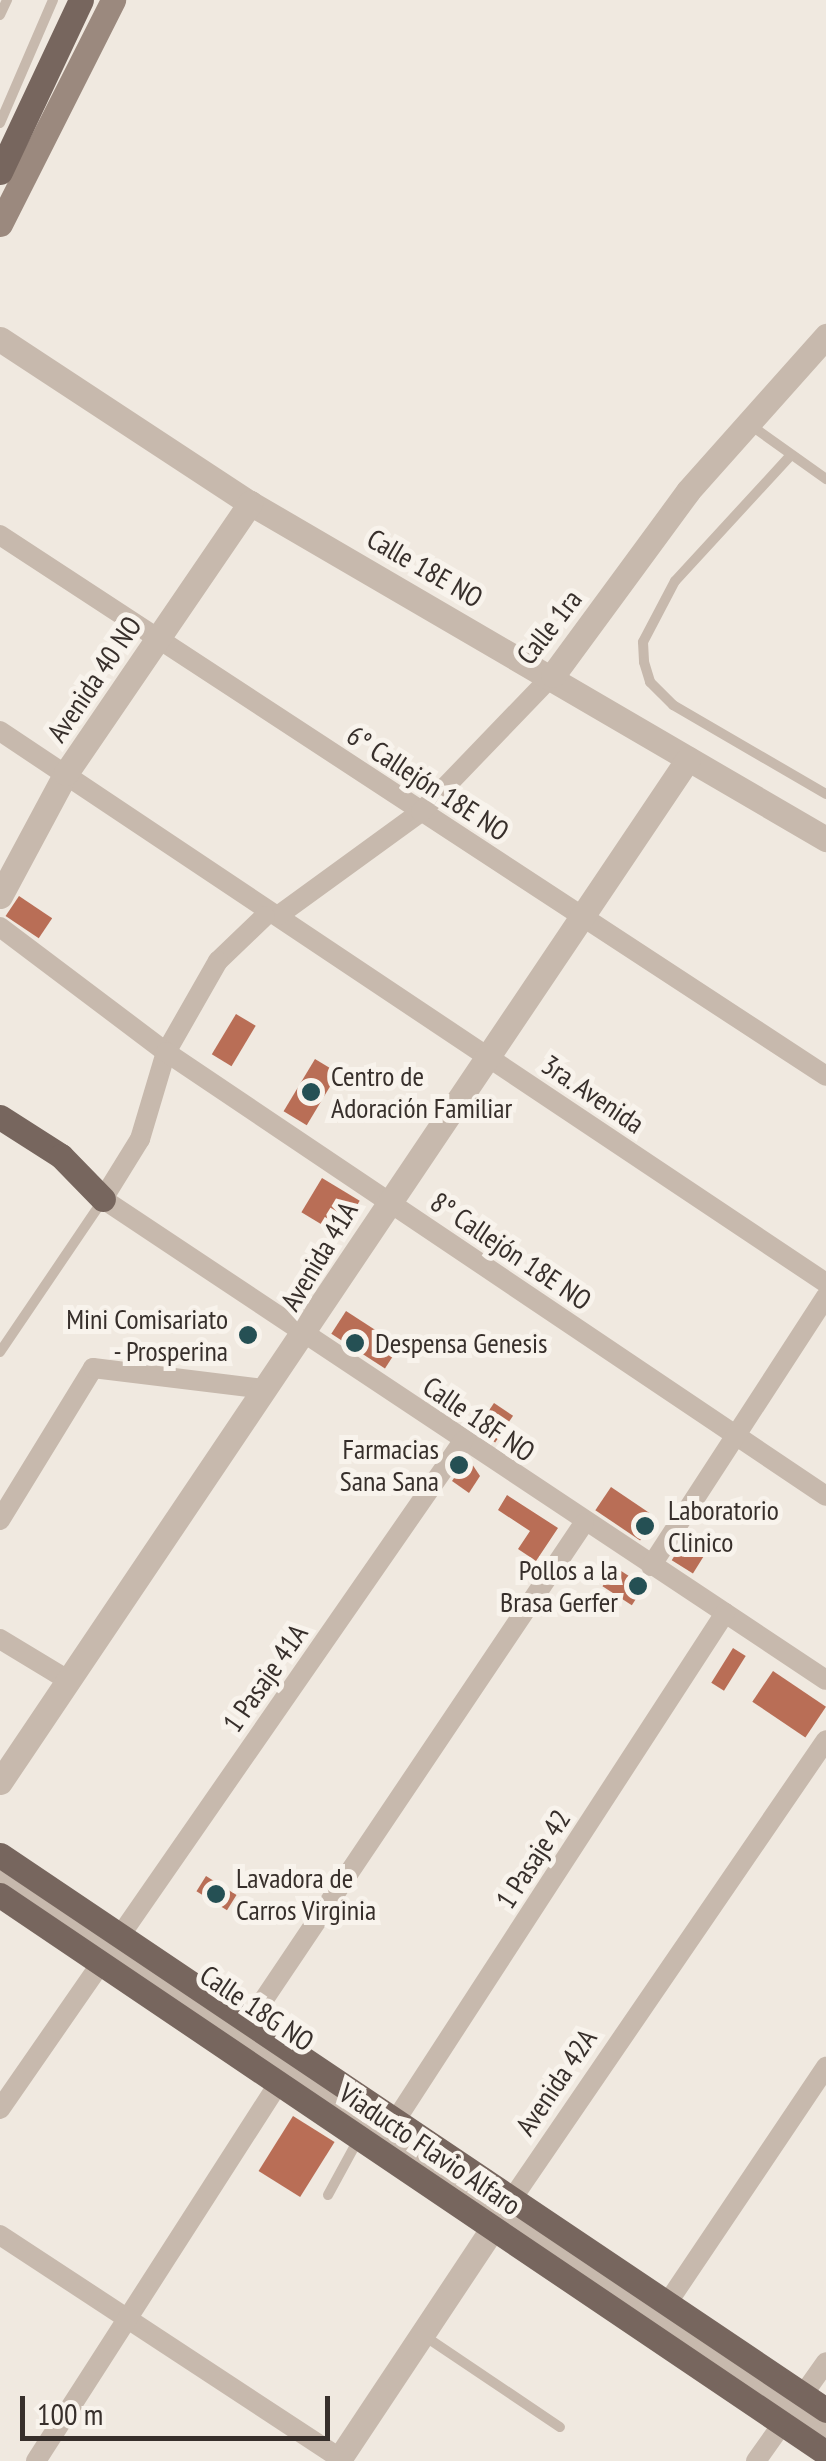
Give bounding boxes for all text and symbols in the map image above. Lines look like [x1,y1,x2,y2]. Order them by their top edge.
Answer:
street label: Calle 18E NO [361,522,489,614]
street label: Calle 1ra [509,583,589,671]
street label: Avenida 40 NO [40,610,148,748]
street label: 6° Callejón 18E NO [341,718,515,848]
street label: 3ra. Avenida [534,1047,652,1141]
place label: Centro de Adoración Familiar [331,1059,512,1125]
marker: Centro de Adoración Familiar [300,1081,322,1103]
street label: 8° Callejón 18E NO [424,1185,598,1317]
street label: Avenida 41A [273,1196,365,1316]
place label: Mini Comisariato - Prosperina [66,1302,228,1368]
marker: Mini Comisariato - Prosperina [237,1324,259,1346]
place label: Despensa Genesis [375,1326,548,1360]
marker: Despensa Genesis [344,1332,366,1354]
street label: Calle 18F NO [417,1369,541,1469]
place label: Farmacias Sana Sana [340,1432,439,1498]
marker: Farmacias Sana Sana [448,1454,470,1476]
place label: Laboratorio Clinico [668,1493,779,1559]
marker: Laboratorio Clinico [632,1513,658,1539]
place label: Pollos a la Brasa Gerfer [500,1553,618,1619]
marker: Pollos a la Brasa Gerfer [627,1575,649,1597]
street label: 1 Pasaje 41A [216,1617,314,1739]
street label: 1 Pasaje 42 [489,1803,577,1915]
place label: Lavadora de Carros Virginia [236,1861,377,1927]
marker: Lavadora de Carros Virginia [205,1883,227,1905]
street label: Calle 18G NO [194,1958,320,2058]
street label: Avenida 42A [508,2023,604,2141]
street label: Viaducto Flavio Alfaro [333,2076,527,2222]
scale bar [25,2376,335,2438]
text: 100 m [37,2394,103,2433]

